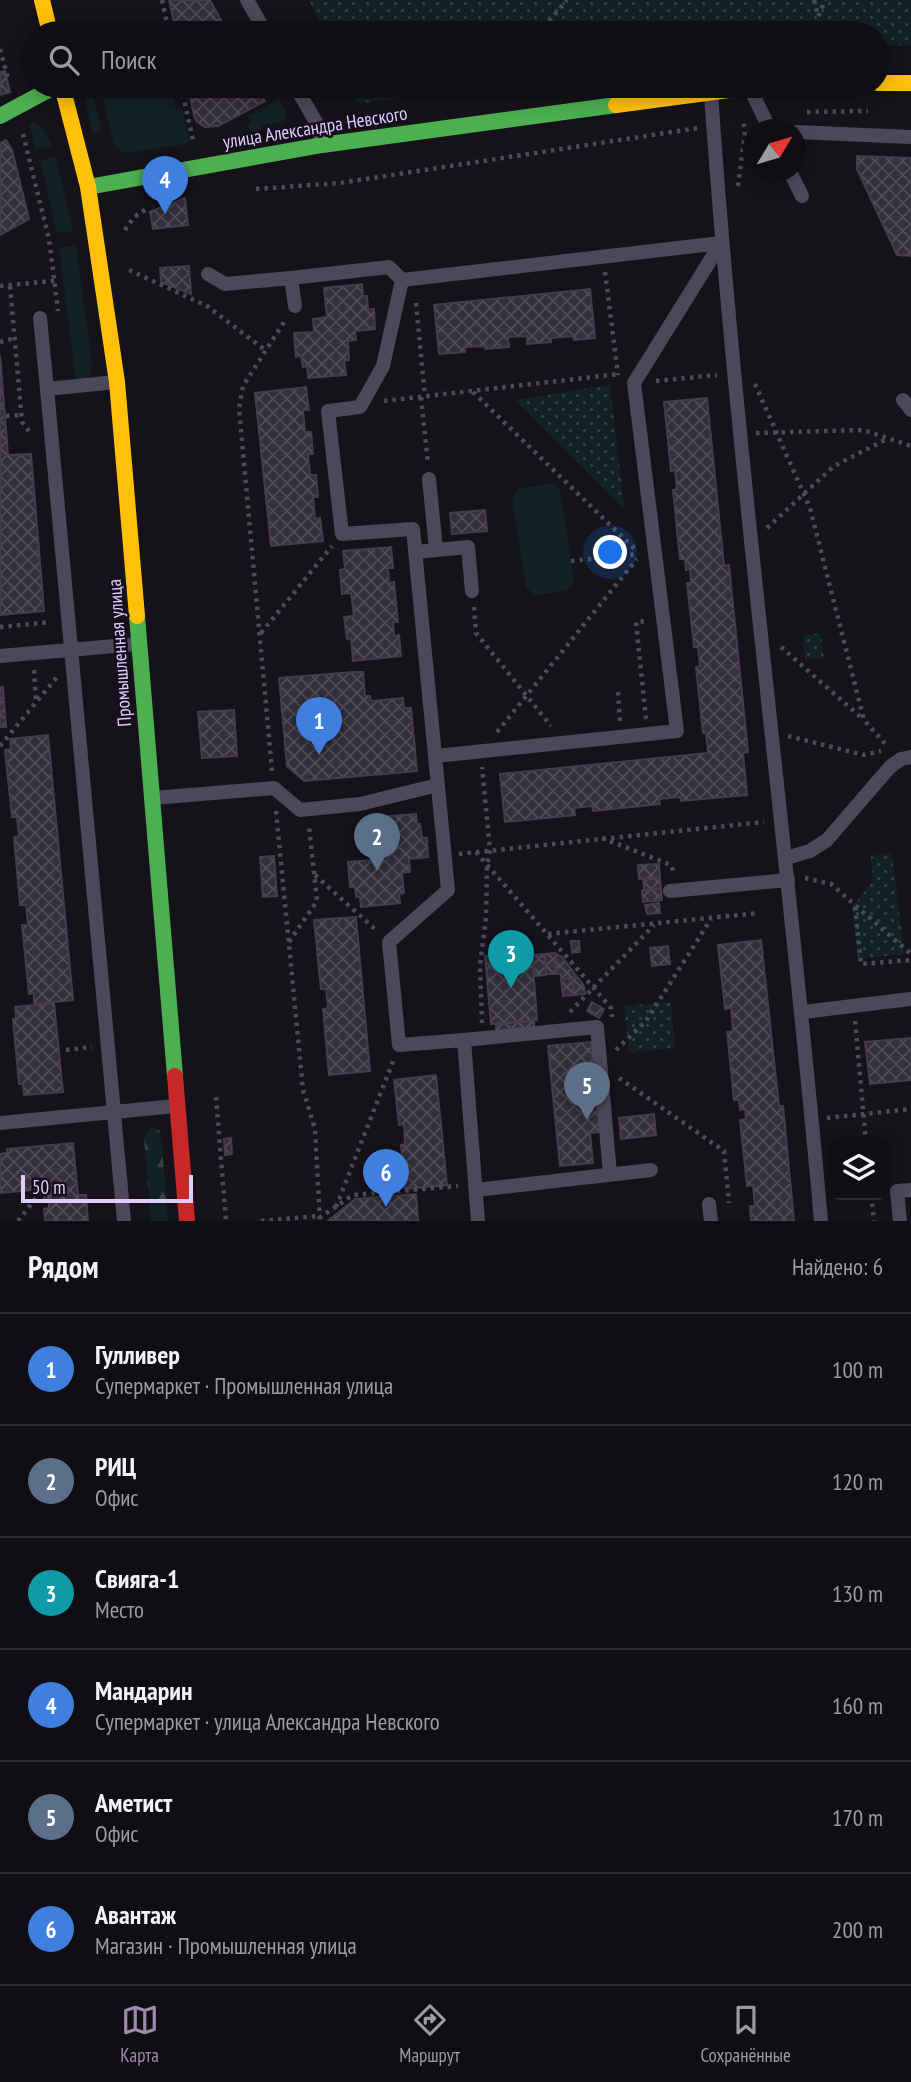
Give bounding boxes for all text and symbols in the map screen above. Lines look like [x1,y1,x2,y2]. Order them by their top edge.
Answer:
search box [21,21,890,98]
icon: search [45,41,83,79]
text: Поиск [101,43,157,76]
street label: улица Александра Невского [221,101,409,153]
north arrow [743,119,806,182]
pin: 4 [142,156,188,214]
your location [593,535,627,569]
street label: Промышленная улица [102,578,136,728]
pin: 1 [296,697,342,755]
pin: 2 [354,813,400,871]
pin: 3 [488,930,534,988]
pin: 5 [564,1062,610,1120]
map controls [827,1137,890,1200]
button: layers [827,1137,890,1200]
pin: 6 [363,1149,409,1207]
scale bar [21,1172,192,1204]
text: 50 m [32,1175,66,1199]
text: Рядом [28,1247,99,1286]
text: Найдено: 6 [792,1252,883,1281]
text: Гулливер [95,1338,180,1371]
text: 1 [46,1355,57,1384]
text: 100 m [832,1355,883,1384]
text: Супермаркет · Промышленная улица [95,1371,393,1400]
text: РИЦ [95,1450,136,1483]
text: 2 [46,1467,57,1496]
text: 120 m [832,1467,883,1496]
text: Офис [95,1483,139,1512]
text: Свияга-1 [95,1562,179,1595]
text: 3 [46,1579,57,1608]
text: 130 m [832,1579,883,1608]
text: Место [95,1595,144,1624]
text: Мандарин [95,1674,193,1707]
text: 4 [46,1691,57,1720]
text: 160 m [832,1691,883,1720]
text: Супермаркет · улица Александра Невского [95,1707,440,1736]
text: Аметист [95,1786,172,1819]
text: 5 [46,1803,57,1832]
text: 170 m [832,1803,883,1832]
text: Офис [95,1819,139,1848]
text: Авантаж [95,1898,176,1931]
text: 6 [46,1915,57,1944]
text: 200 m [832,1915,883,1944]
text: Магазин · Промышленная улица [95,1931,357,1960]
tab: Карта [120,2001,159,2067]
tab: Маршрут [399,2001,460,2067]
tab: Сохранённые [700,2001,791,2067]

